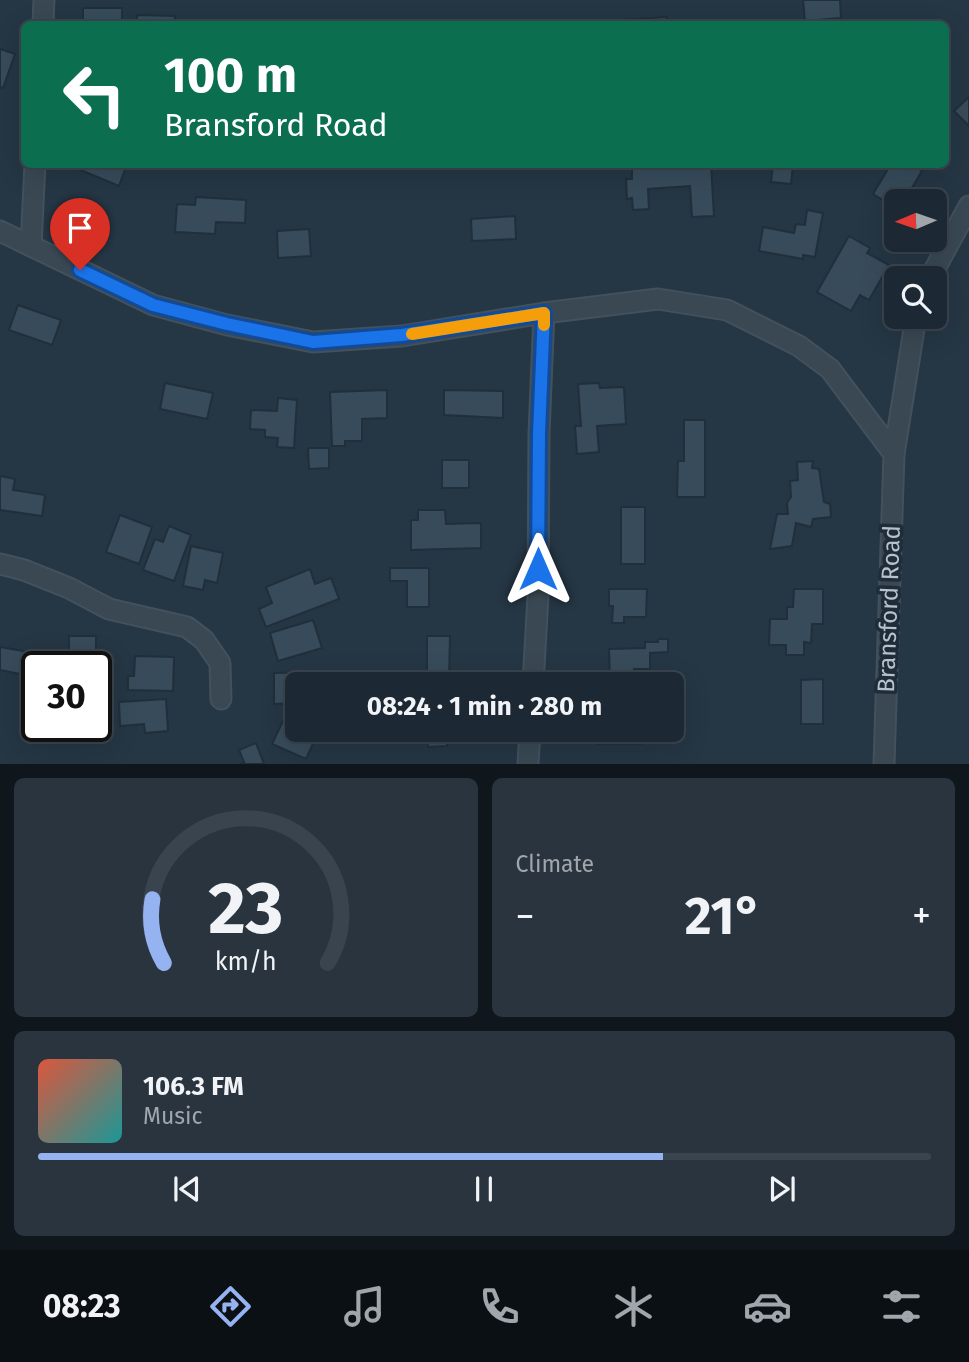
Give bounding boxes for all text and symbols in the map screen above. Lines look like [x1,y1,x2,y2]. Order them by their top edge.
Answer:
text: 100 m [164,46,297,105]
icon: left [49,49,140,140]
text: Bransford Road [164,106,388,144]
north arrow [884,189,947,252]
map controls [884,189,947,329]
pin [50,198,110,270]
icon: arrive [61,209,99,247]
button: search [884,266,947,329]
street label: Bransford Road [872,525,906,693]
position arrow [501,532,575,606]
speed limit sign: 30 [21,651,112,742]
text: 08:24 · 1 min · 280 m [367,691,602,722]
text: Climate [516,850,594,878]
text: 23 [208,866,283,953]
text: 21° [685,885,762,948]
text: − [516,893,535,939]
text: + [912,893,931,939]
text: km/h [215,947,277,977]
text: 106.3 FM [143,1071,244,1102]
text: Music [143,1102,203,1130]
icon: previous [168,1170,206,1208]
icon: pause [465,1170,503,1208]
icon: next [763,1170,801,1208]
icon: directions [206,1282,255,1331]
icon: music [340,1282,389,1331]
icon: phone [475,1282,524,1331]
icon: climate [609,1282,658,1331]
icon: car [743,1282,792,1331]
icon: filters [877,1282,926,1331]
text: 08:23 [43,1287,121,1325]

